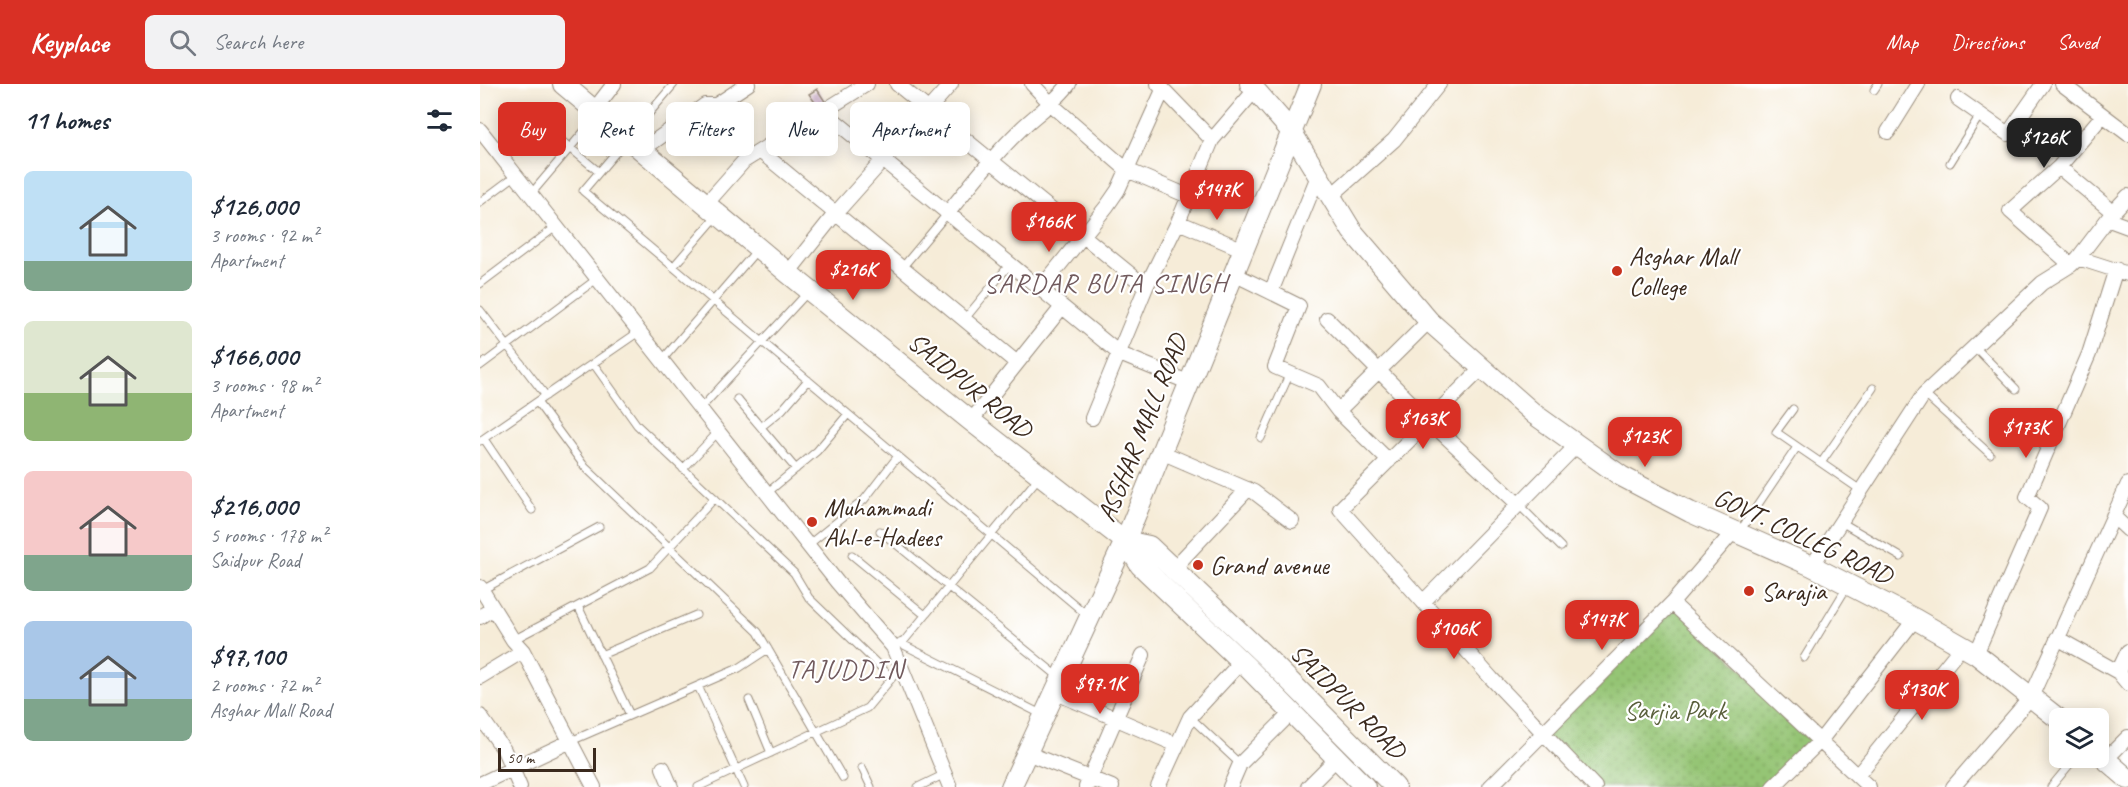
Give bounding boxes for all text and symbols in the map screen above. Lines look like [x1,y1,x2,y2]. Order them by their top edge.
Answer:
search box [145,15,565,69]
text: Keyplace [30,25,109,60]
icon: search [166,26,199,59]
text: Search here [214,28,303,56]
text: Map [1886,29,1918,55]
text: Directions [1951,29,2024,55]
text: Saved [2057,29,2098,55]
chip: Buy [498,102,566,156]
chip: Rent [578,102,654,156]
chip: Filters [666,102,754,156]
chip: New [766,102,838,156]
chip: Apartment [850,102,970,156]
text: 11 homes [24,104,109,137]
icon: filters [423,104,456,137]
pin: $126K [2002,118,2086,169]
text: $126K [2021,125,2067,150]
pin: $147K [1175,170,1259,221]
text: $147K [1194,177,1240,202]
text: $126,000 [210,190,298,223]
icon: home [72,195,144,267]
pin: $166K [1007,202,1091,253]
text: $166K [1026,209,1073,234]
text: 3 rooms · 92 m² [210,223,318,248]
place label: Asghar Mall College [1629,240,1741,303]
text: Apartment [210,248,283,273]
pin: $216K [811,250,895,301]
text: $216K [830,257,876,282]
marker: Asghar Mall College [1610,264,1624,278]
district label: SARDAR BUTA SINGH [984,266,1231,300]
street label: SAIDPUR ROAD [901,325,1041,447]
street label: ASGHAR MALL ROAD [1090,327,1196,526]
text: $166,000 [210,340,298,373]
icon: home [72,345,144,417]
text: 3 rooms · 98 m² [210,373,318,398]
text: Apartment [210,398,283,423]
pin: $163K [1381,399,1465,450]
text: $163K [1400,406,1446,431]
pin: $173K [1984,408,2068,459]
text: $173K [2003,415,2049,440]
pin: $123K [1603,417,1687,468]
text: $123K [1622,424,1668,449]
street label: GOVT. COLLEG ROAD [1709,480,1900,593]
text: $216,000 [210,490,298,523]
place label: Muhammadi Ahl-e-Hadees [824,491,943,554]
icon: home [72,495,144,567]
marker: Muhammadi Ahl-e-Hadees [805,515,819,529]
text: 5 rooms · 178 m² [210,523,327,548]
text: Saidpur Road [210,548,300,573]
place label: Grand avenue [1210,549,1330,582]
marker: Grand avenue [1191,558,1205,572]
place label: Sarajia [1761,575,1828,608]
marker: Sarajia [1742,584,1756,598]
pin: $147K [1560,600,1644,651]
text: $147K [1579,607,1625,632]
pin: $106K [1412,609,1496,660]
text: $106K [1431,616,1477,641]
street label: SAIDPUR ROAD [1283,636,1415,768]
text: $97,100 [210,640,285,673]
icon: home [72,645,144,717]
district label: TAJUDDIN [788,652,906,686]
pin: $97.1K [1051,664,1149,715]
pin: $130K [1880,670,1964,721]
text: $97.1K [1075,671,1125,696]
text: 2 rooms · 72 m² [210,673,318,698]
text: $130K [1899,677,1945,702]
park label: Sarjia Park [1624,694,1728,727]
text: Asghar Mall Road [210,698,331,723]
map controls [2049,708,2109,768]
button: layers [2049,708,2109,768]
scale bar [498,745,596,772]
text: 50 m [507,748,534,768]

